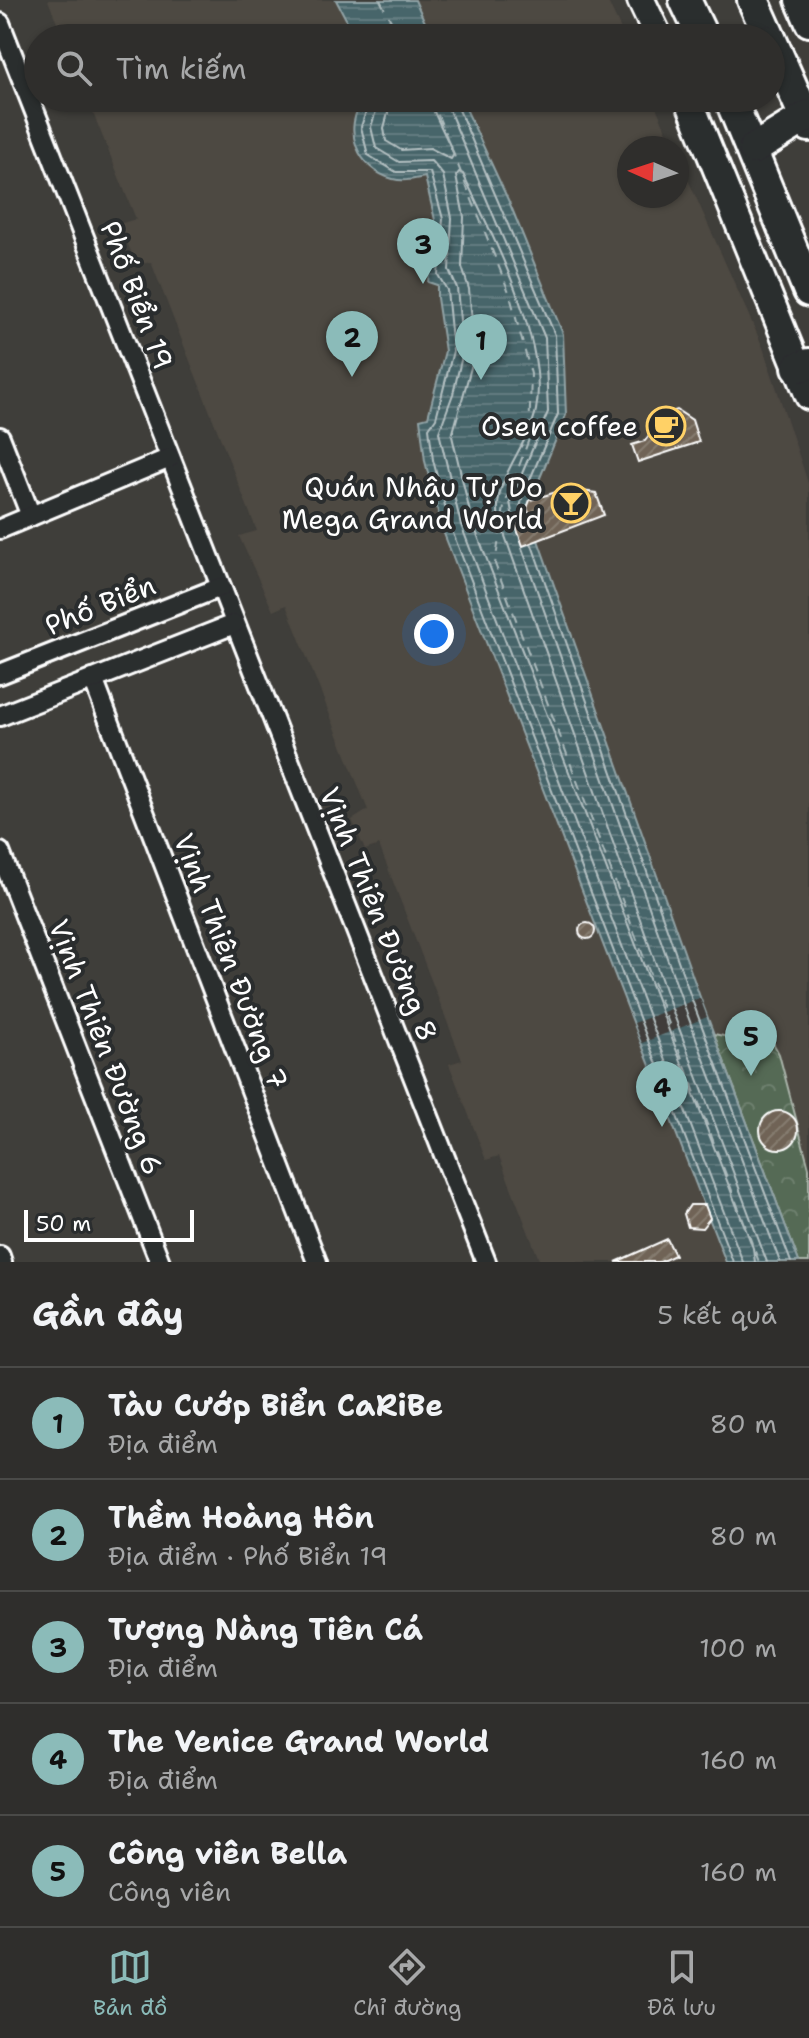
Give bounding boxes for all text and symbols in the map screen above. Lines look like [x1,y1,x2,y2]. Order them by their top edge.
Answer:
search box [24,24,785,112]
icon: search [52,46,96,90]
text: Tìm kiếm [116,48,247,89]
north arrow [617,136,689,208]
street label: Phố Biển 19 [91,215,183,375]
pin: 3 [397,218,449,284]
pin: 2 [326,311,378,377]
pin: 1 [455,314,507,380]
cafe icon: Osen coffee [645,405,687,447]
place label: Osen coffee [481,407,638,445]
place label: Quán Nhậu Tự Do Mega Grand World [282,468,543,538]
bar icon: Quán Nhậu Tự Do Mega Grand World [550,482,592,524]
street label: Phố Biển [39,566,161,644]
your location [414,614,454,654]
street label: Vịnh Thiên Đường 8 [311,781,447,1047]
street label: Vịnh Thiên Đường 7 [165,828,297,1094]
street label: Vịnh Thiên Đường 6 [40,914,172,1180]
pin: 5 [725,1010,777,1076]
pin: 4 [636,1061,688,1127]
scale bar [24,1206,194,1242]
text: 50 m [36,1209,91,1238]
text: Gần đây [32,1291,184,1337]
text: 5 kết quả [657,1297,777,1332]
text: Tàu Cướp Biển CaRiBe [108,1385,443,1426]
text: 1 [52,1406,64,1441]
text: 80 m [710,1406,777,1441]
text: Địa điểm [108,1426,218,1461]
text: Thềm Hoàng Hôn [108,1497,374,1538]
text: 2 [49,1518,67,1553]
text: 80 m [710,1518,777,1553]
text: Địa điểm · Phố Biển 19 [108,1538,388,1573]
text: Tượng Nàng Tiên Cá [108,1609,423,1650]
text: 3 [49,1630,67,1665]
text: 100 m [699,1630,777,1665]
text: Địa điểm [108,1650,218,1685]
text: The Venice Grand World [108,1721,489,1762]
text: 4 [49,1742,67,1777]
text: 160 m [700,1742,777,1777]
text: Địa điểm [108,1762,218,1797]
text: Công viên Bella [108,1833,347,1874]
text: 5 [50,1854,66,1889]
text: 160 m [700,1854,777,1889]
text: Công viên [108,1874,231,1909]
tab: Bản đồ [93,1945,167,2022]
tab: Chỉ đường [353,1945,461,2022]
tab: Đã lưu [647,1945,716,2022]

